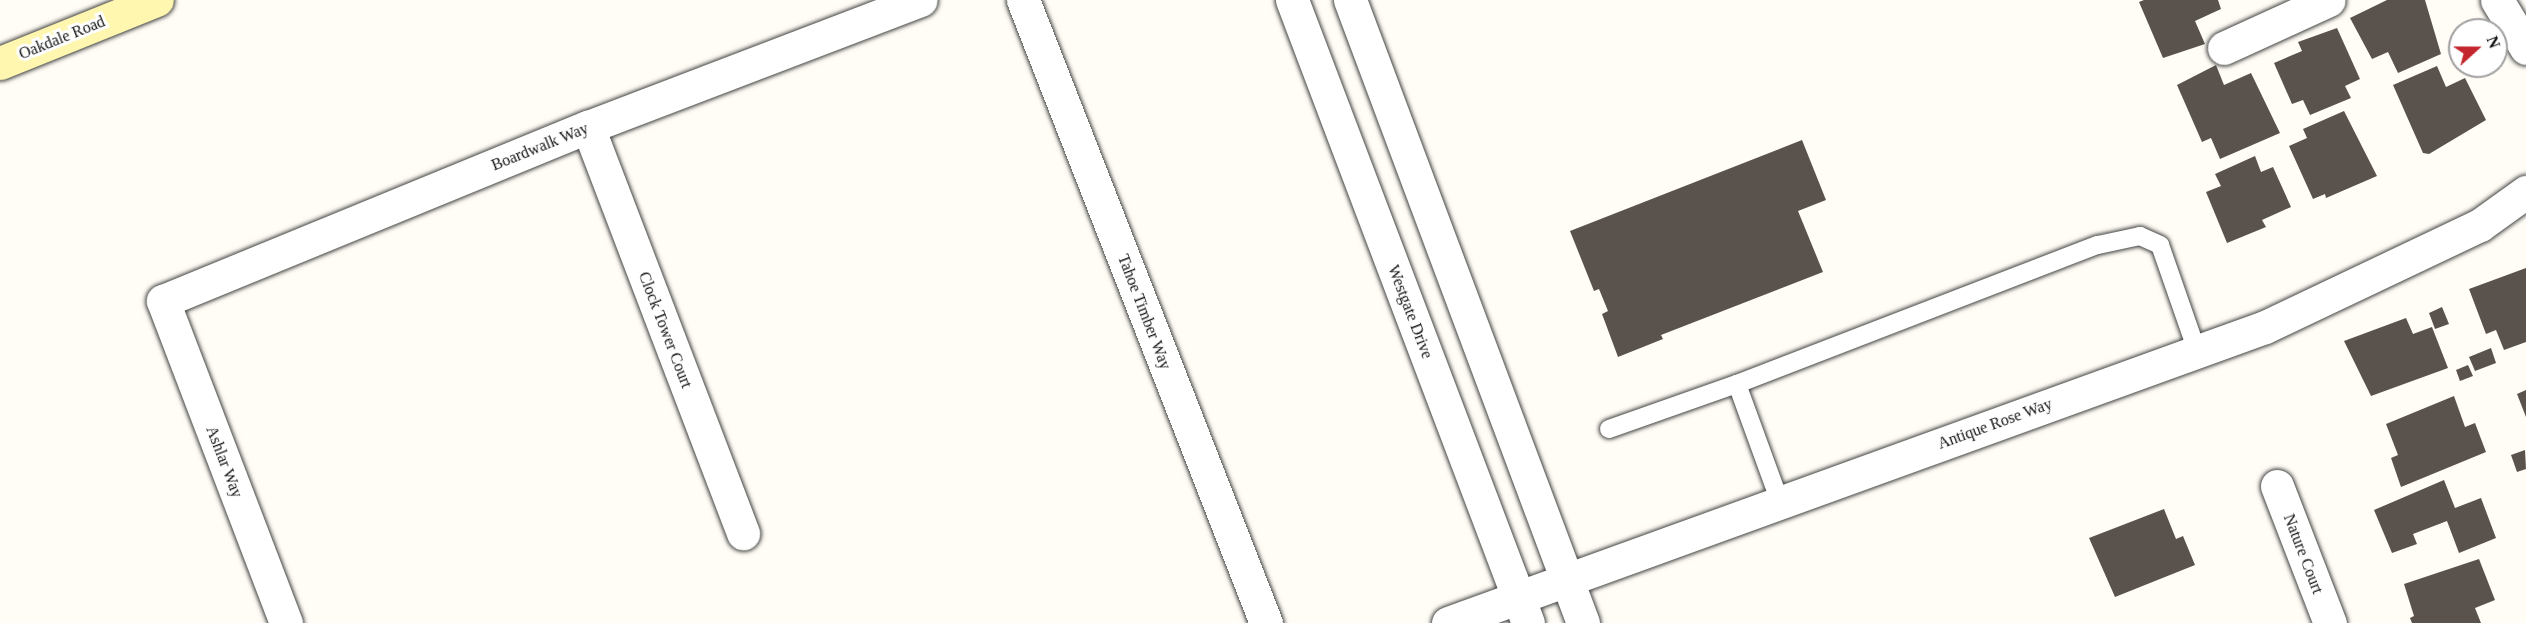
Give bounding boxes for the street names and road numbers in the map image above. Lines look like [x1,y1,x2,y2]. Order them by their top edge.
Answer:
street label: Oakdale Road [16,12,108,64]
street label: Boardwalk Way [489,119,591,175]
street label: Tahoe Timber Way [1113,251,1175,373]
street label: Westgate Drive [1383,263,1437,361]
street label: Clock Tower Court [634,269,696,391]
street label: Antique Rose Way [1935,394,2055,454]
street label: Ashlar Way [201,423,247,501]
street label: Nature Court [2279,511,2327,597]

